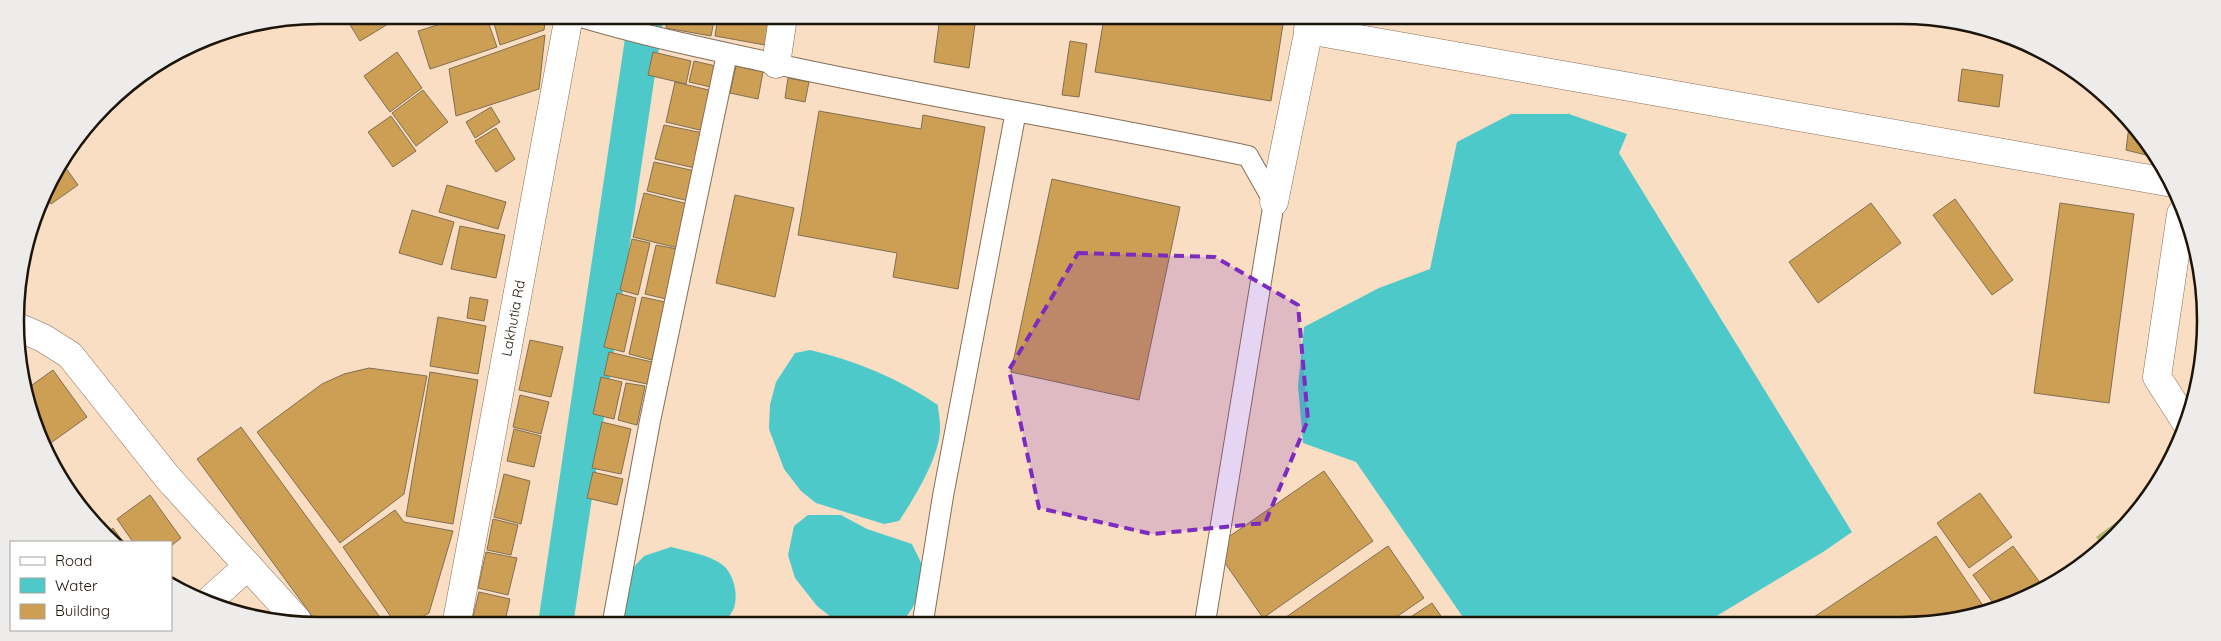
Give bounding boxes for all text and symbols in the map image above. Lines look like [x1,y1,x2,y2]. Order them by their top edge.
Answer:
street label: Lakhutia Rd [497,279,529,358]
legend [10,541,172,631]
text: Road [55,551,92,570]
text: Water [55,576,98,595]
text: Building [55,601,110,620]

